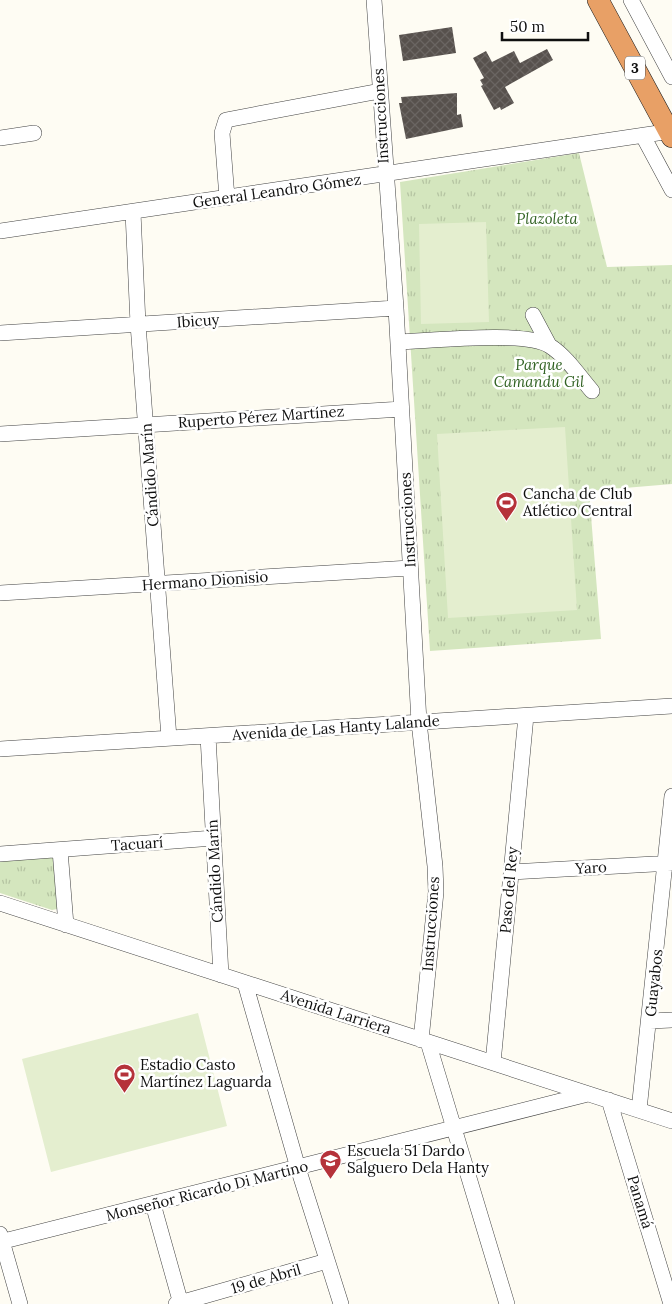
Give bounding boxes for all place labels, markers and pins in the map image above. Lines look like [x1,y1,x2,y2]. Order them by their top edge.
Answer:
place label: Cancha de Club Atlético Central [522,484,633,520]
sports icon: Cancha de Club Atlético Central [495,491,519,522]
place label: Estadio Casto Martínez Laguarda [140,1055,272,1091]
sports icon: Estadio Casto Martínez Laguarda [112,1062,136,1093]
place label: Escuela 51 Dardo Salguero Dela Hanty [347,1141,489,1177]
school or university icon: Escuela 51 Dardo Salguero Dela Hanty [319,1148,343,1179]

